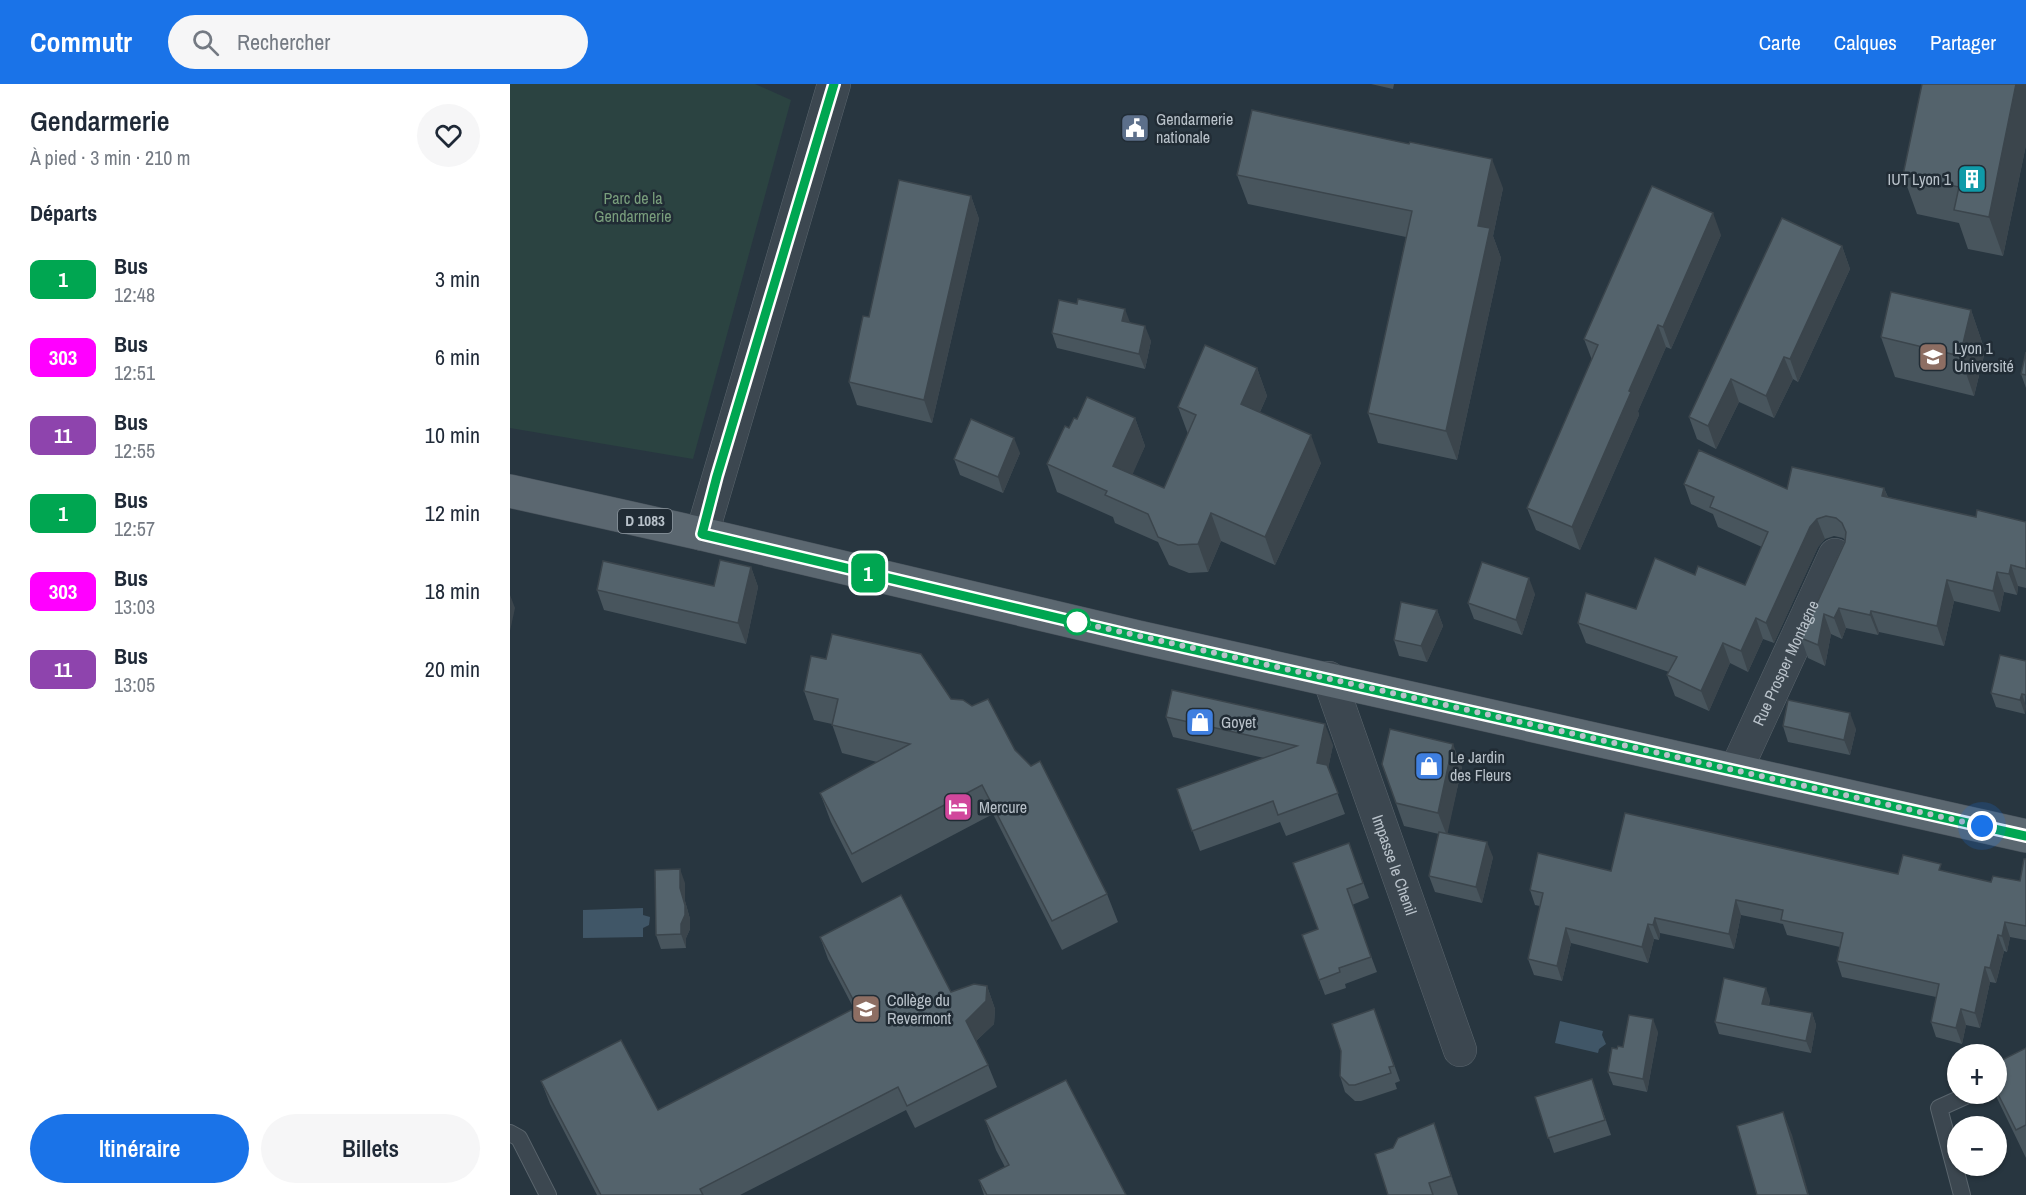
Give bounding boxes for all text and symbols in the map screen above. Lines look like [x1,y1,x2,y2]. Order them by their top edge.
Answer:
search box [168,15,588,69]
text: Commutr [30,23,132,61]
icon: search [189,26,222,59]
text: Rechercher [237,27,330,57]
text: Carte [1759,28,1801,57]
text: Calques [1834,28,1897,57]
text: Partager [1930,28,1996,57]
text: Gendarmerie [30,102,169,140]
button: heart [417,104,480,167]
place label: Gendarmerie nationale [1156,108,1233,148]
public building icon: Gendarmerie nationale [1119,112,1151,144]
text: À pied · 3 min · 210 m [30,144,190,171]
building icon: IUT Lyon 1 [1956,163,1988,195]
place label: IUT Lyon 1 [1888,168,1952,190]
park label: Parc de la Gendarmerie [594,187,672,227]
text: Départs [30,198,97,228]
text: Bus [114,251,148,281]
text: 3 min [435,264,480,294]
text: 1 [58,265,68,294]
text: 12:48 [114,281,155,308]
text: Bus [114,329,148,359]
place label: Lyon 1 Université [1954,337,2014,377]
school or university icon: Lyon 1 Université [1917,341,1949,373]
text: 6 min [435,342,480,372]
text: 303 [49,343,77,372]
text: 12:51 [114,359,155,386]
text: Bus [114,407,148,437]
text: 10 min [425,420,480,450]
text: 11 [54,421,72,450]
text: 12:55 [114,437,155,464]
text: Bus [114,485,148,515]
text: 12 min [425,498,480,528]
text: 1 [58,499,68,528]
road number: D 1083 [618,509,672,533]
text: 12:57 [114,515,155,542]
line badge: 1 [848,554,888,592]
text: 1 [863,559,873,588]
text: Bus [114,563,148,593]
text: 18 min [425,576,480,606]
text: 303 [49,577,77,606]
text: 13:03 [114,593,155,620]
street label: Rue Prosper Montagne [1747,597,1824,729]
unlabelled marker [1064,609,1090,635]
text: Bus [114,641,148,671]
text: 20 min [425,654,480,684]
text: 11 [54,655,72,684]
text: 13:05 [114,671,155,698]
shop icon: Goyet [1184,706,1216,738]
place label: Goyet [1221,711,1256,733]
place label: Le Jardin des Fleurs [1450,746,1511,786]
shop icon: Le Jardin des Fleurs [1413,750,1445,782]
hotel icon: Mercure [942,791,974,823]
place label: Mercure [979,796,1027,818]
your location [1967,811,1997,841]
street label: Impasse le Chenil [1367,812,1423,918]
place label: Collège du Revermont [887,989,952,1029]
school or university icon: Collège du Revermont [850,993,882,1025]
map controls [1947,1044,2007,1176]
button: + [1947,1044,2007,1104]
button: Itinéraire [30,1114,249,1183]
button: Billets [261,1114,480,1183]
button: − [1947,1116,2007,1176]

